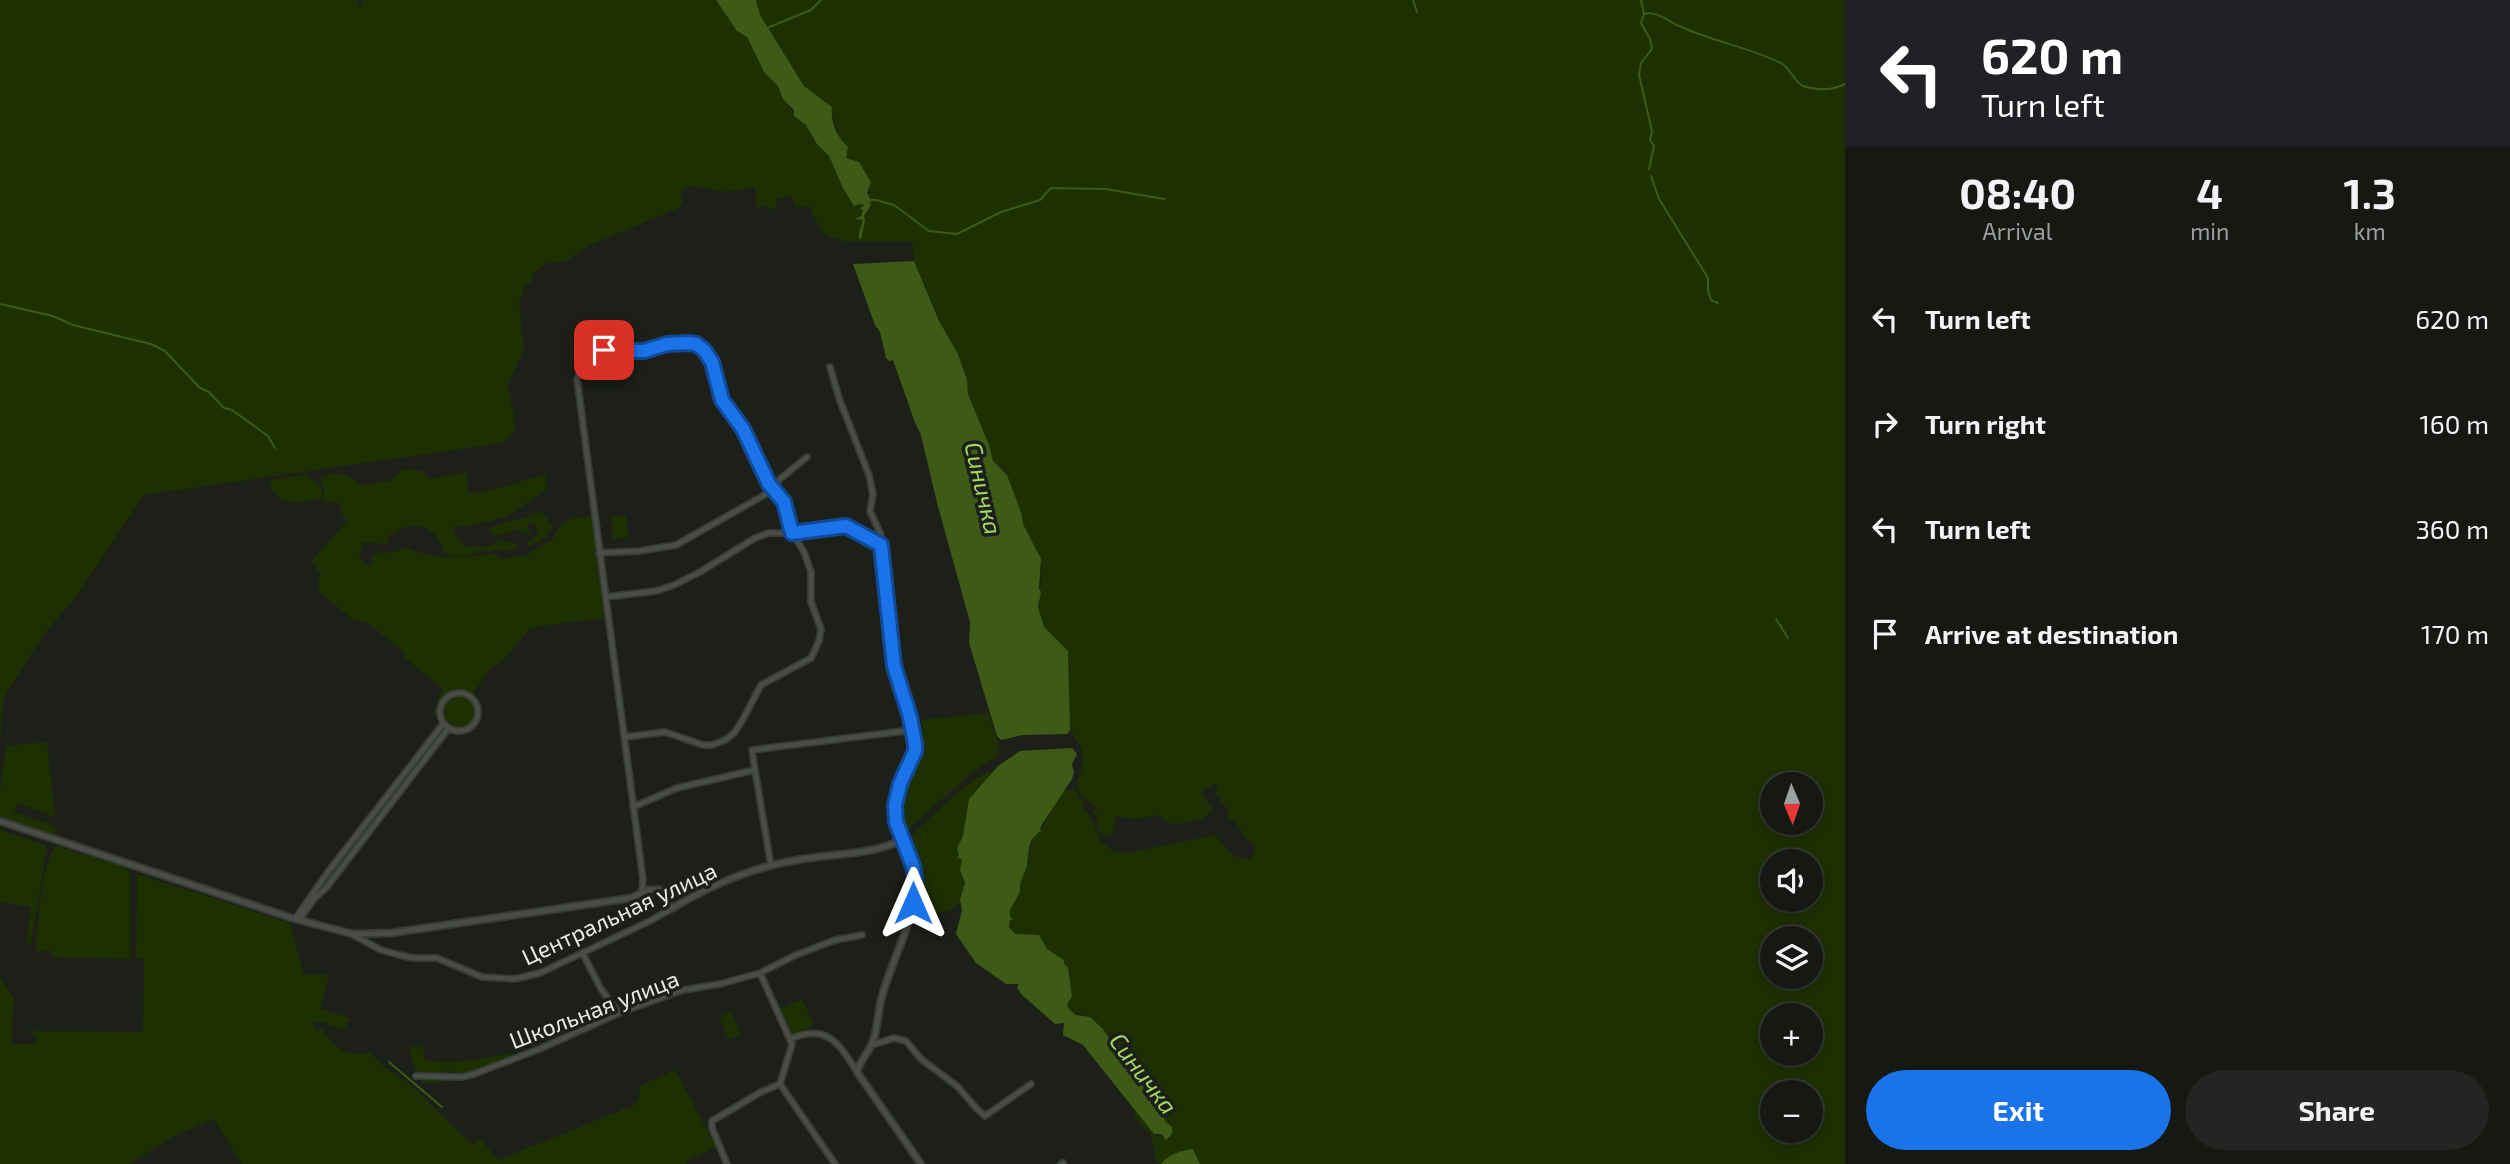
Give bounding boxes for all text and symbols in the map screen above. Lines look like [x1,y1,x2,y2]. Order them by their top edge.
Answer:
text: 620 m [1981,25,2123,84]
icon: left [1866,28,1957,119]
text: Turn left [1981,85,2105,123]
text: 08:40 [1959,167,2076,217]
text: 4 [2196,167,2223,217]
text: 1.3 [2344,167,2396,217]
text: Arrival [1983,217,2053,245]
text: min [2190,217,2229,245]
text: km [2354,217,2386,245]
icon: left [1866,300,1904,338]
text: Turn left [1925,303,2031,334]
text: 620 m [2415,303,2489,334]
pin [574,320,634,380]
icon: arrive [585,331,623,369]
icon: right [1866,405,1904,443]
text: Turn right [1925,408,2046,439]
text: 160 m [2420,408,2489,439]
water label: Синичка [959,439,1009,537]
icon: left [1866,510,1904,548]
text: Turn left [1925,513,2031,544]
text: 360 m [2415,513,2489,544]
icon: arrive [1866,615,1904,653]
text: Arrive at destination [1925,618,2178,649]
text: 170 m [2421,618,2489,649]
north arrow [1760,772,1824,835]
map controls [1760,772,1823,1143]
button: sound [1760,849,1823,912]
street label: Центральная улица [517,856,721,971]
position arrow [876,866,950,940]
button: layers [1760,926,1823,989]
street label: Школьная улица [505,964,683,1055]
button: + [1760,1003,1823,1066]
water label: Синичка [1104,1027,1184,1119]
button: Exit [1866,1070,2171,1150]
button: Share [2185,1070,2489,1150]
button: − [1760,1080,1823,1143]

